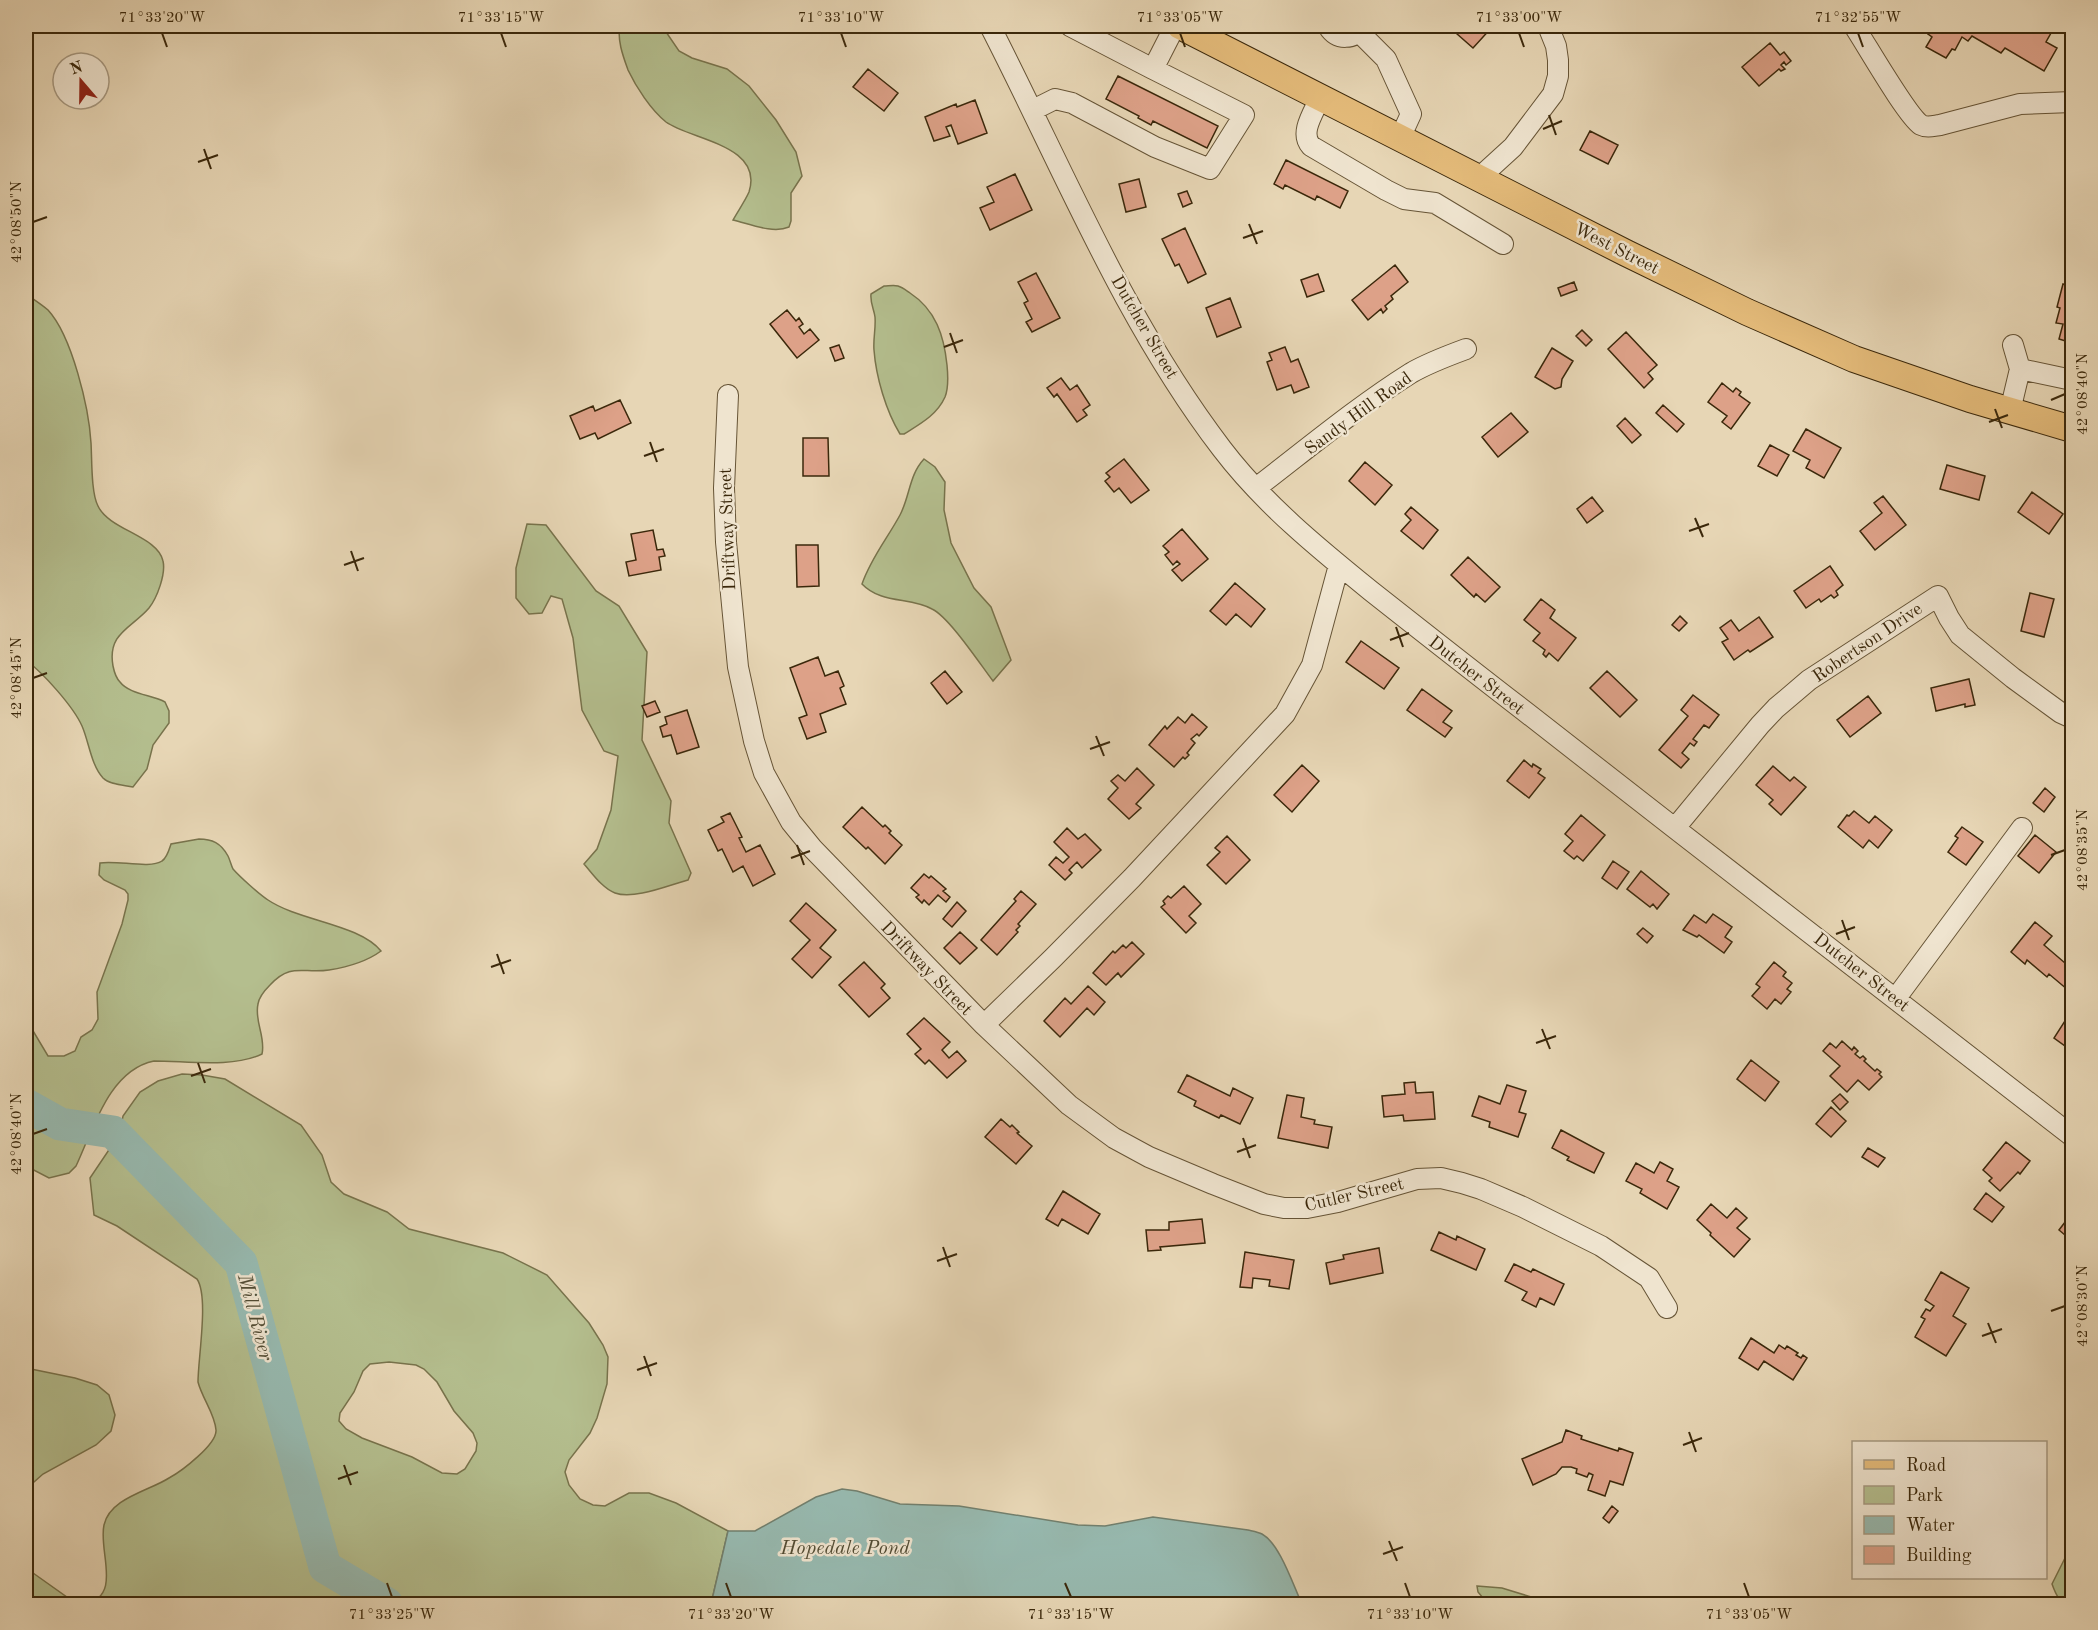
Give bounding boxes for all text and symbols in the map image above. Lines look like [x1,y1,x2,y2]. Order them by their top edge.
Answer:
text: 71°33'20"W [119,11,205,26]
text: 71°33'15"W [458,11,544,26]
text: 71°33'10"W [798,11,884,26]
text: 71°33'05"W [1137,11,1223,26]
text: 71°33'00"W [1476,11,1562,26]
text: 71°32'55"W [1815,11,1901,26]
north arrow [51,51,111,111]
text: N [68,59,86,78]
text: 42°08'50"N [10,181,25,263]
street label: West Street [1571,220,1662,278]
street label: Dutcher Street [1107,273,1181,382]
text: 42°08'40"N [2076,353,2091,435]
street label: Sandy Hill Road [1302,369,1416,459]
street label: Driftway Street [717,467,739,591]
street label: Robertson Drive [1810,600,1926,686]
street label: Dutcher Street [1425,633,1528,719]
text: 42°08'45"N [10,637,25,719]
text: 42°08'35"N [2076,809,2091,891]
street label: Driftway Street [877,918,975,1019]
street label: Dutcher Street [1810,930,1913,1016]
text: 42°08'40"N [10,1093,25,1175]
street label: Cutler Street [1303,1175,1406,1215]
text: 42°08'30"N [2076,1265,2091,1347]
water label: Mill River [233,1271,275,1364]
legend [1852,1441,2047,1579]
text: Road [1906,1457,1946,1475]
text: Park [1906,1487,1943,1505]
text: Water [1906,1517,1955,1535]
water label: Hopedale Pond [779,1539,910,1559]
text: Building [1906,1547,1972,1565]
text: 71°33'25"W [349,1608,435,1623]
text: 71°33'20"W [688,1608,774,1623]
text: 71°33'15"W [1028,1608,1114,1623]
text: 71°33'10"W [1367,1608,1453,1623]
text: 71°33'05"W [1706,1608,1792,1623]

